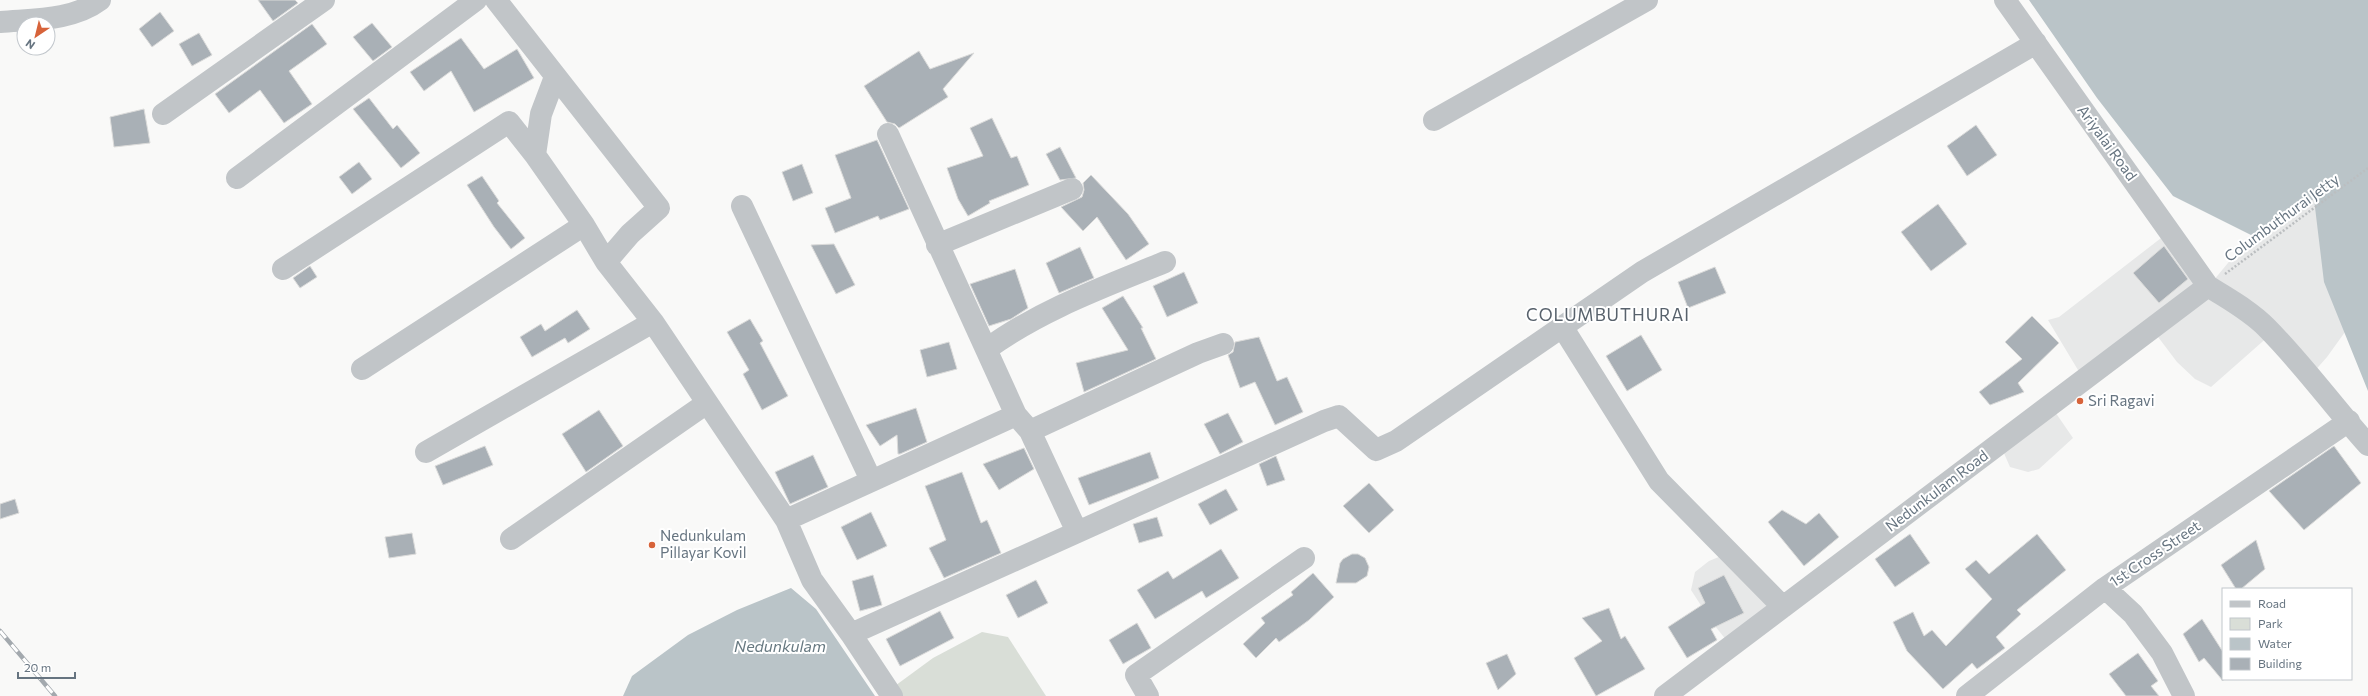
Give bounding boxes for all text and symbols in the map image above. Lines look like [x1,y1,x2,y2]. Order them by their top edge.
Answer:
north arrow [16,16,56,56]
text: N [23,37,37,52]
street label: Ariyalai Road [2074,101,2141,184]
street label: Columbuthurai Jetty [2220,169,2343,265]
district label: COLUMBUTHURAI [1526,304,1690,325]
place label: Sri Ragavi [2088,391,2155,409]
marker: Sri Ragavi [2075,396,2085,406]
street label: Nedunkulam Road [1881,446,1991,535]
street label: 1st Cross Street [2105,516,2203,590]
place label: Nedunkulam Pillayar Kovil [660,526,746,561]
marker: Nedunkulam Pillayar Kovil [647,540,657,550]
legend [2222,588,2352,680]
text: Road [2258,596,2286,610]
text: Park [2258,616,2284,630]
water label: Nedunkulam [734,636,826,655]
text: Water [2258,636,2292,650]
scale bar [18,654,75,680]
text: Building [2258,656,2302,670]
text: 20 m [24,660,51,674]

